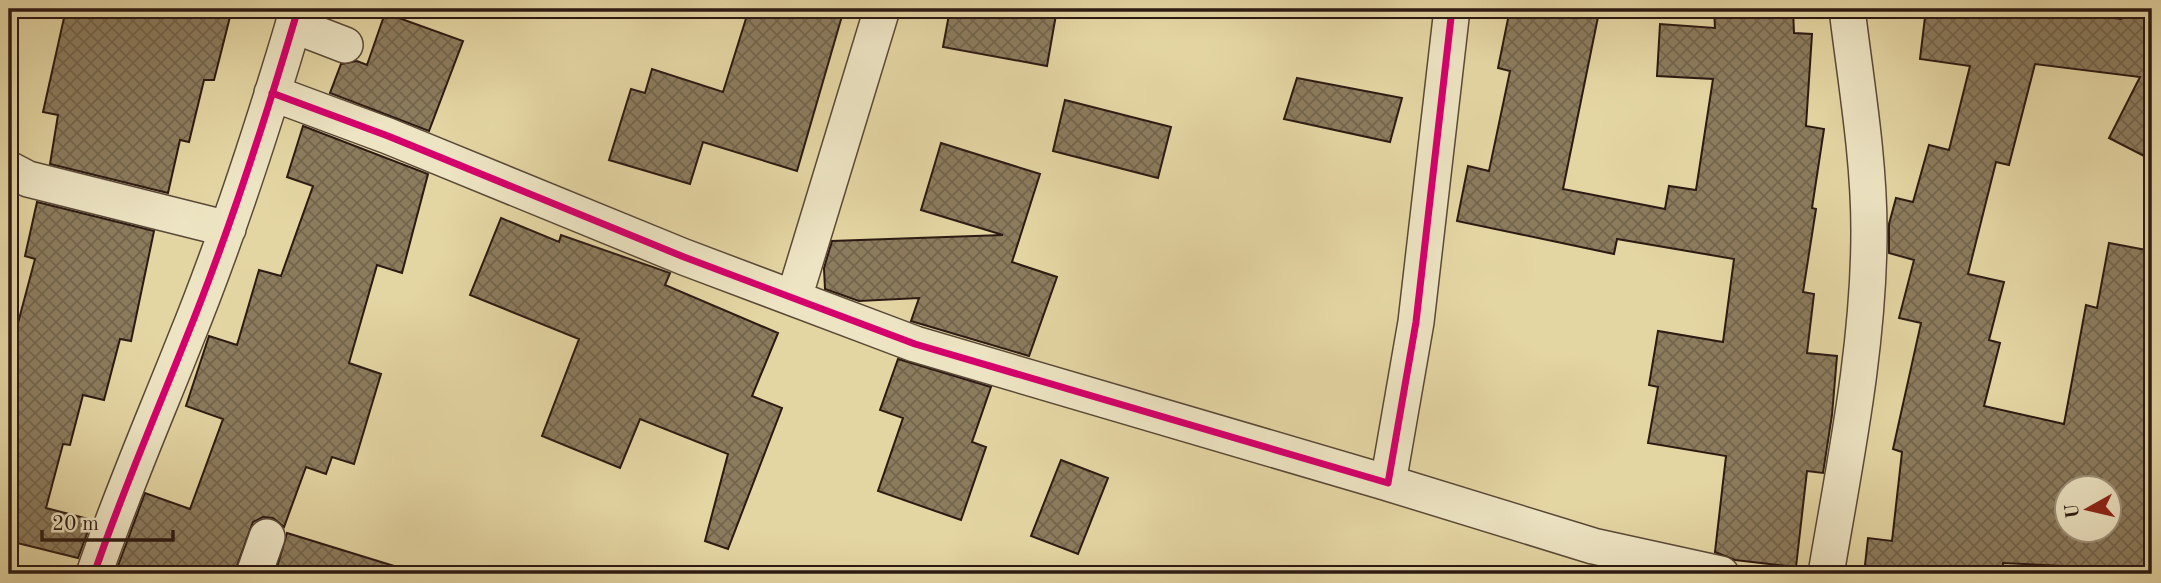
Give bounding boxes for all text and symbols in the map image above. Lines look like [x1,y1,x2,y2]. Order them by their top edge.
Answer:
north arrow [2052,475,2122,544]
scale bar [42,499,173,543]
text: U [2063,502,2084,520]
text: 20 m [52,514,99,535]

